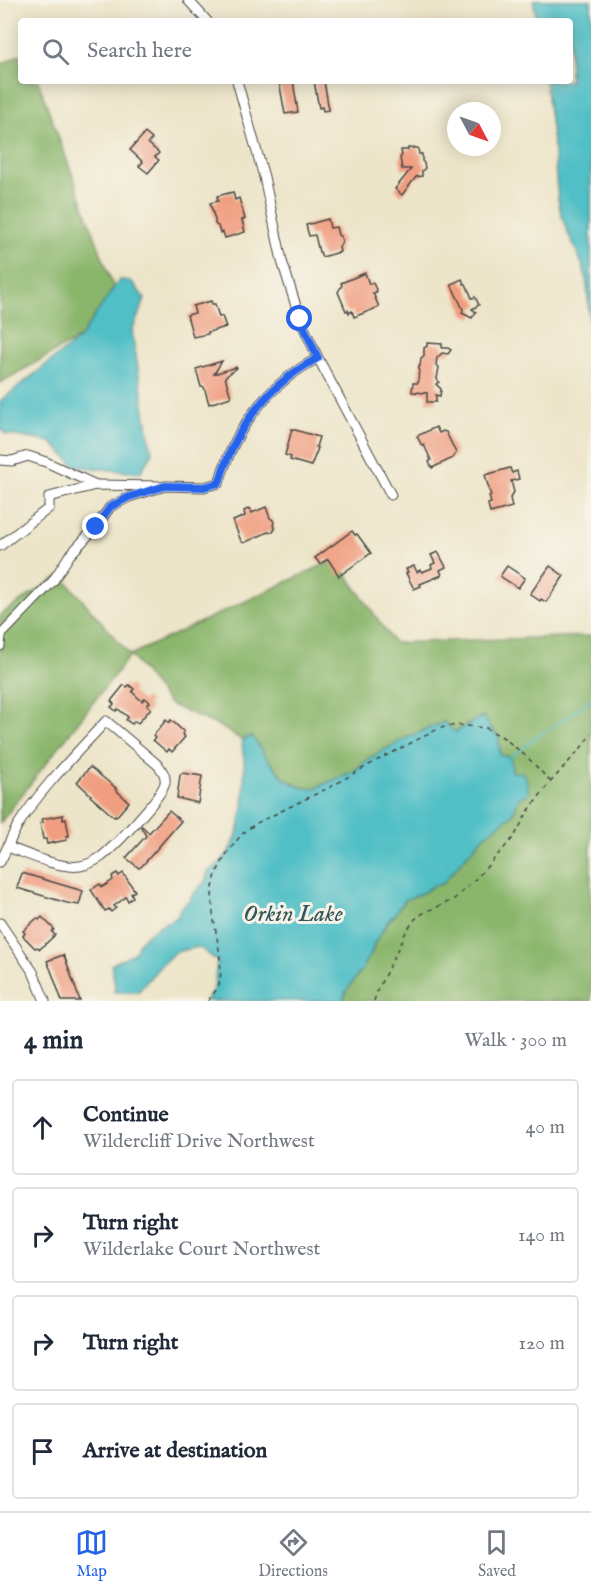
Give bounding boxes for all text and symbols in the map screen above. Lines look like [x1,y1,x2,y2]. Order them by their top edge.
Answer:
search box [18,18,573,84]
icon: search [39,35,72,68]
text: Search here [87,37,192,65]
north arrow [447,102,501,156]
route start [286,305,312,331]
route end [82,513,108,539]
water label: Orkin Lake [243,899,343,930]
text: 4 min [24,1024,83,1057]
text: Walk · 300 m [464,1028,567,1053]
text: Continue [83,1101,169,1129]
icon: ahead [26,1111,59,1144]
text: 40 m [526,1115,565,1140]
text: Wildercliff Drive Northwest [83,1129,315,1154]
text: Turn right [83,1209,178,1237]
icon: right [26,1219,59,1252]
text: 140 m [518,1223,565,1248]
text: Wilderlake Court Northwest [83,1237,320,1262]
icon: right [26,1327,59,1360]
text: Turn right [83,1329,178,1357]
text: 120 m [519,1331,565,1356]
icon: arrive [26,1435,59,1468]
text: Arrive at destination [83,1437,267,1465]
tab: Map [75,1526,108,1582]
tab: Directions [258,1526,328,1582]
tab: Saved [478,1526,516,1582]

